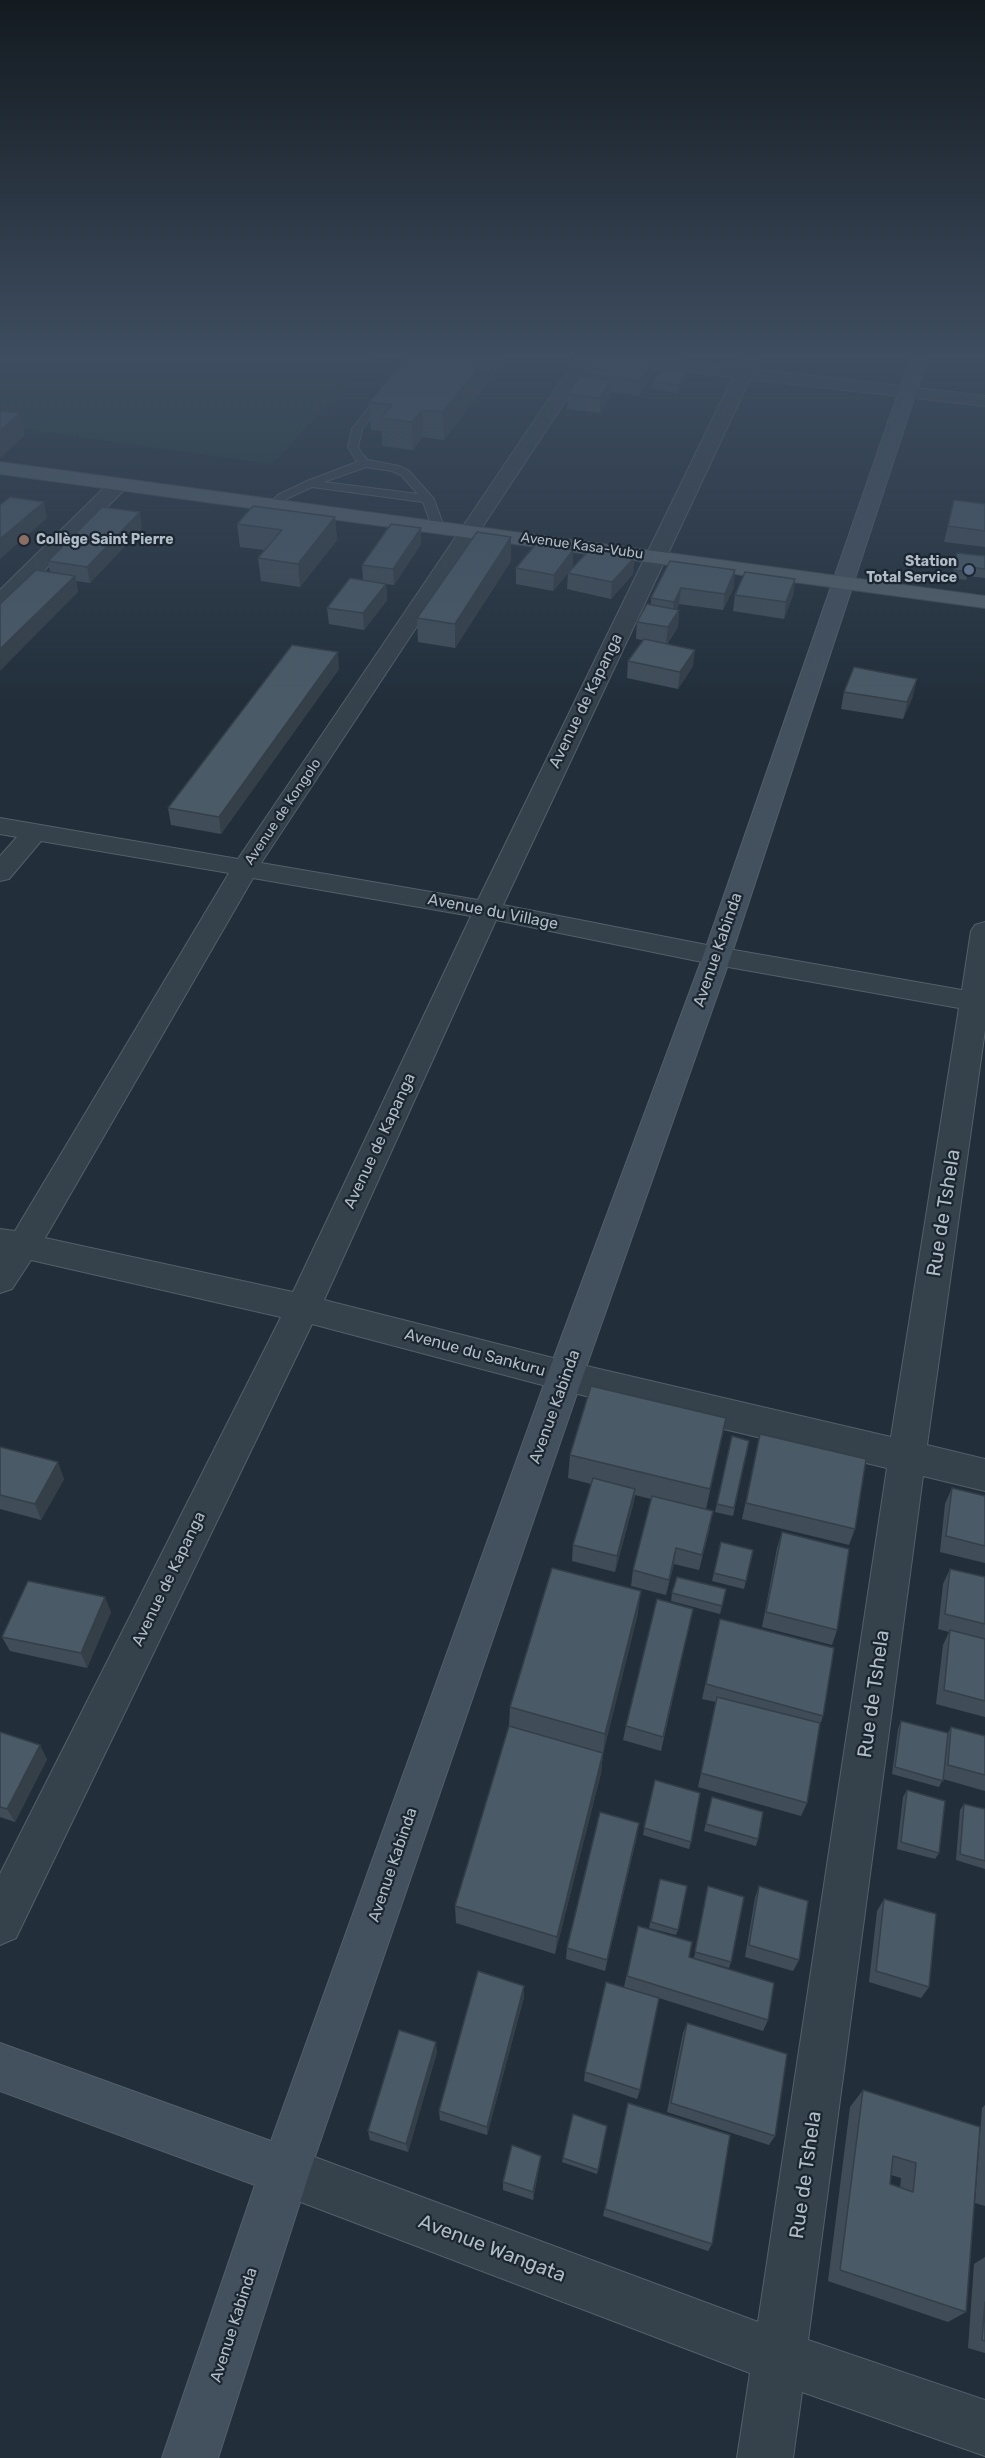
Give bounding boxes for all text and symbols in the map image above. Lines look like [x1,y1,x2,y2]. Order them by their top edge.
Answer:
street label: Avenue Kasa-Vubu [520,529,644,563]
place label: Collège Saint Pierre [36,532,174,548]
marker: Collège Saint Pierre [17,533,31,547]
place label: Station Total Service [866,554,957,586]
marker: Station Total Service [962,563,976,577]
street label: Avenue de Kapanga [545,631,627,771]
street label: Avenue de Kongolo [241,756,325,868]
street label: Avenue du Village [426,890,560,934]
street label: Avenue Kabinda [689,890,747,1010]
street label: Avenue de Kapanga [340,1070,420,1212]
street label: Rue de Tshela [922,1148,966,1278]
street label: Avenue du Sankuru [402,1325,548,1381]
street label: Avenue Kabinda [526,1347,584,1467]
street label: Avenue de Kapanga [128,1509,210,1649]
street label: Rue de Tshela [853,1629,895,1759]
street label: Avenue Kabinda [364,1805,422,1925]
street label: Rue de Tshela [785,2110,827,2240]
street label: Avenue Wangata [415,2210,569,2288]
street label: Avenue Kabinda [206,2265,262,2385]

